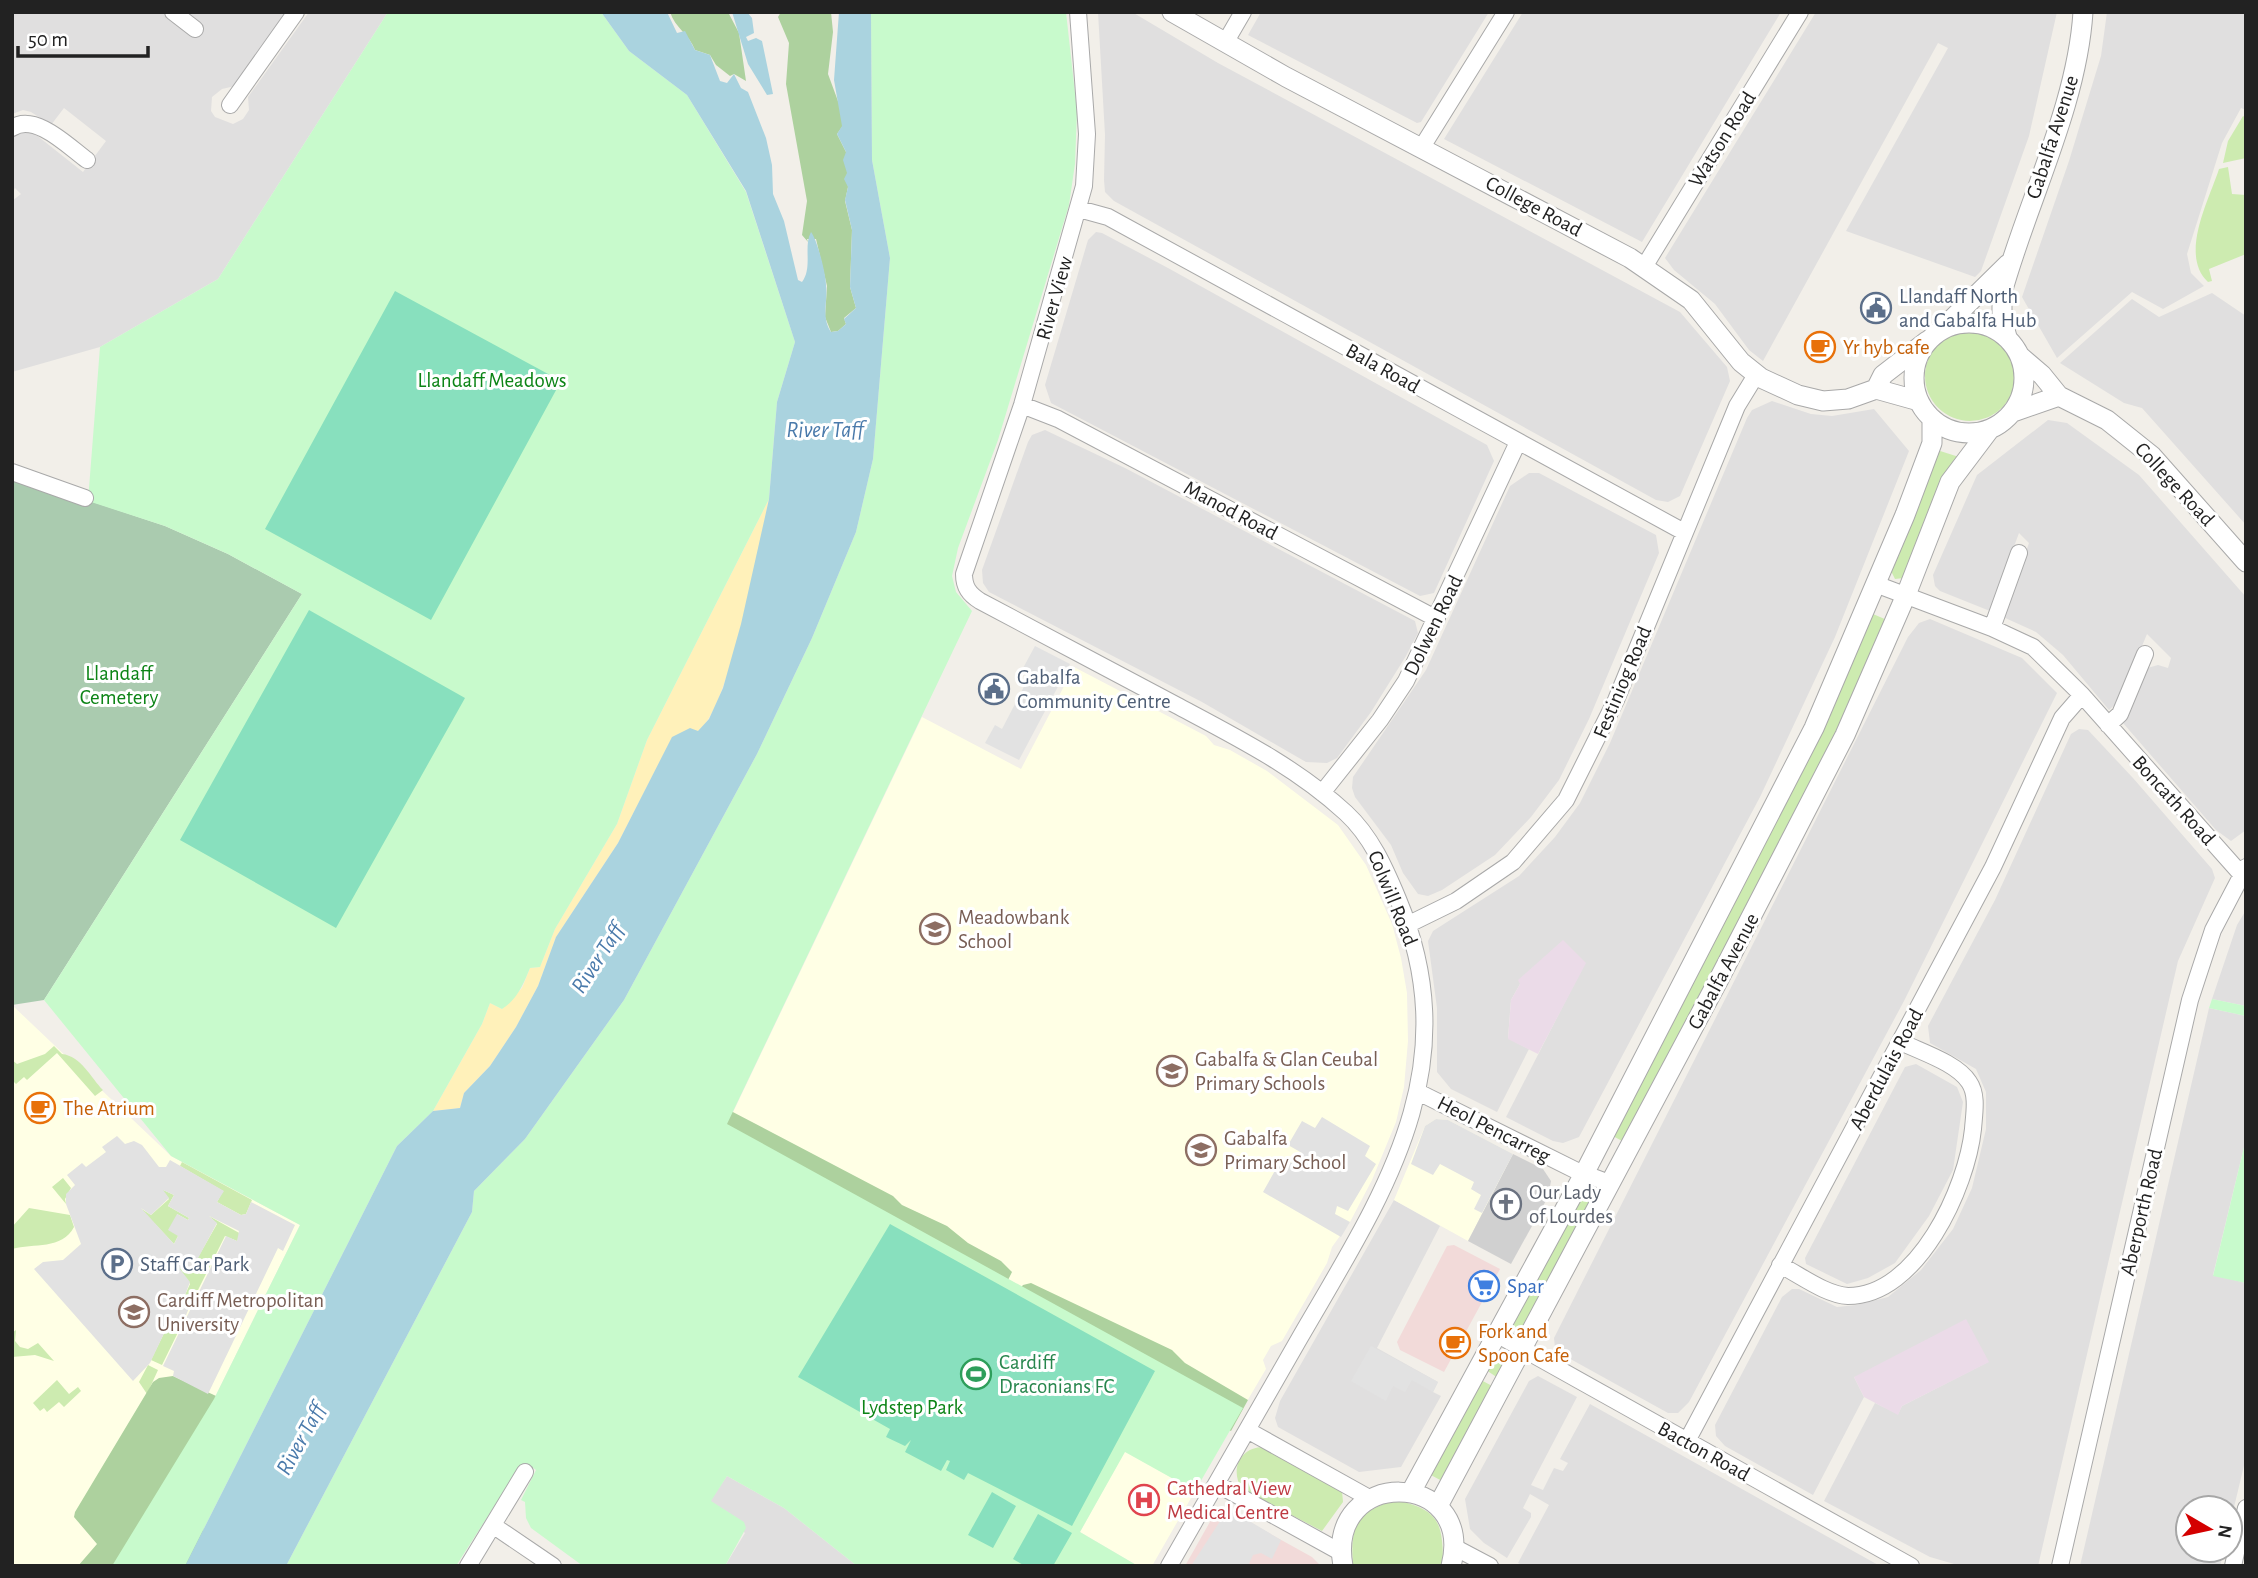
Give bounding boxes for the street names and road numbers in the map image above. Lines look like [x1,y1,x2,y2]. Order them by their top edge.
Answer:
street label: Gabalfa Avenue [2023,73,2082,201]
street label: Watson Road [1685,88,1760,191]
street label: College Road [1482,172,1586,241]
street label: River View [1033,254,1076,342]
street label: Bala Road [1342,340,1423,397]
street label: College Road [2131,438,2218,530]
street label: Manod Road [1180,477,1281,544]
street label: Dolwen Road [1400,572,1467,679]
street label: Festiniog Road [1589,623,1655,741]
street label: Boncath Road [2128,752,2219,849]
street label: Colwill Road [1364,848,1421,949]
street label: Gabalfa Avenue [1684,910,1763,1033]
street label: Aberdulais Road [1846,1005,1927,1133]
street label: Heol Pencarreg [1434,1092,1554,1167]
street label: Aberporth Road [2117,1146,2166,1278]
street label: Bacton Road [1654,1418,1753,1485]

